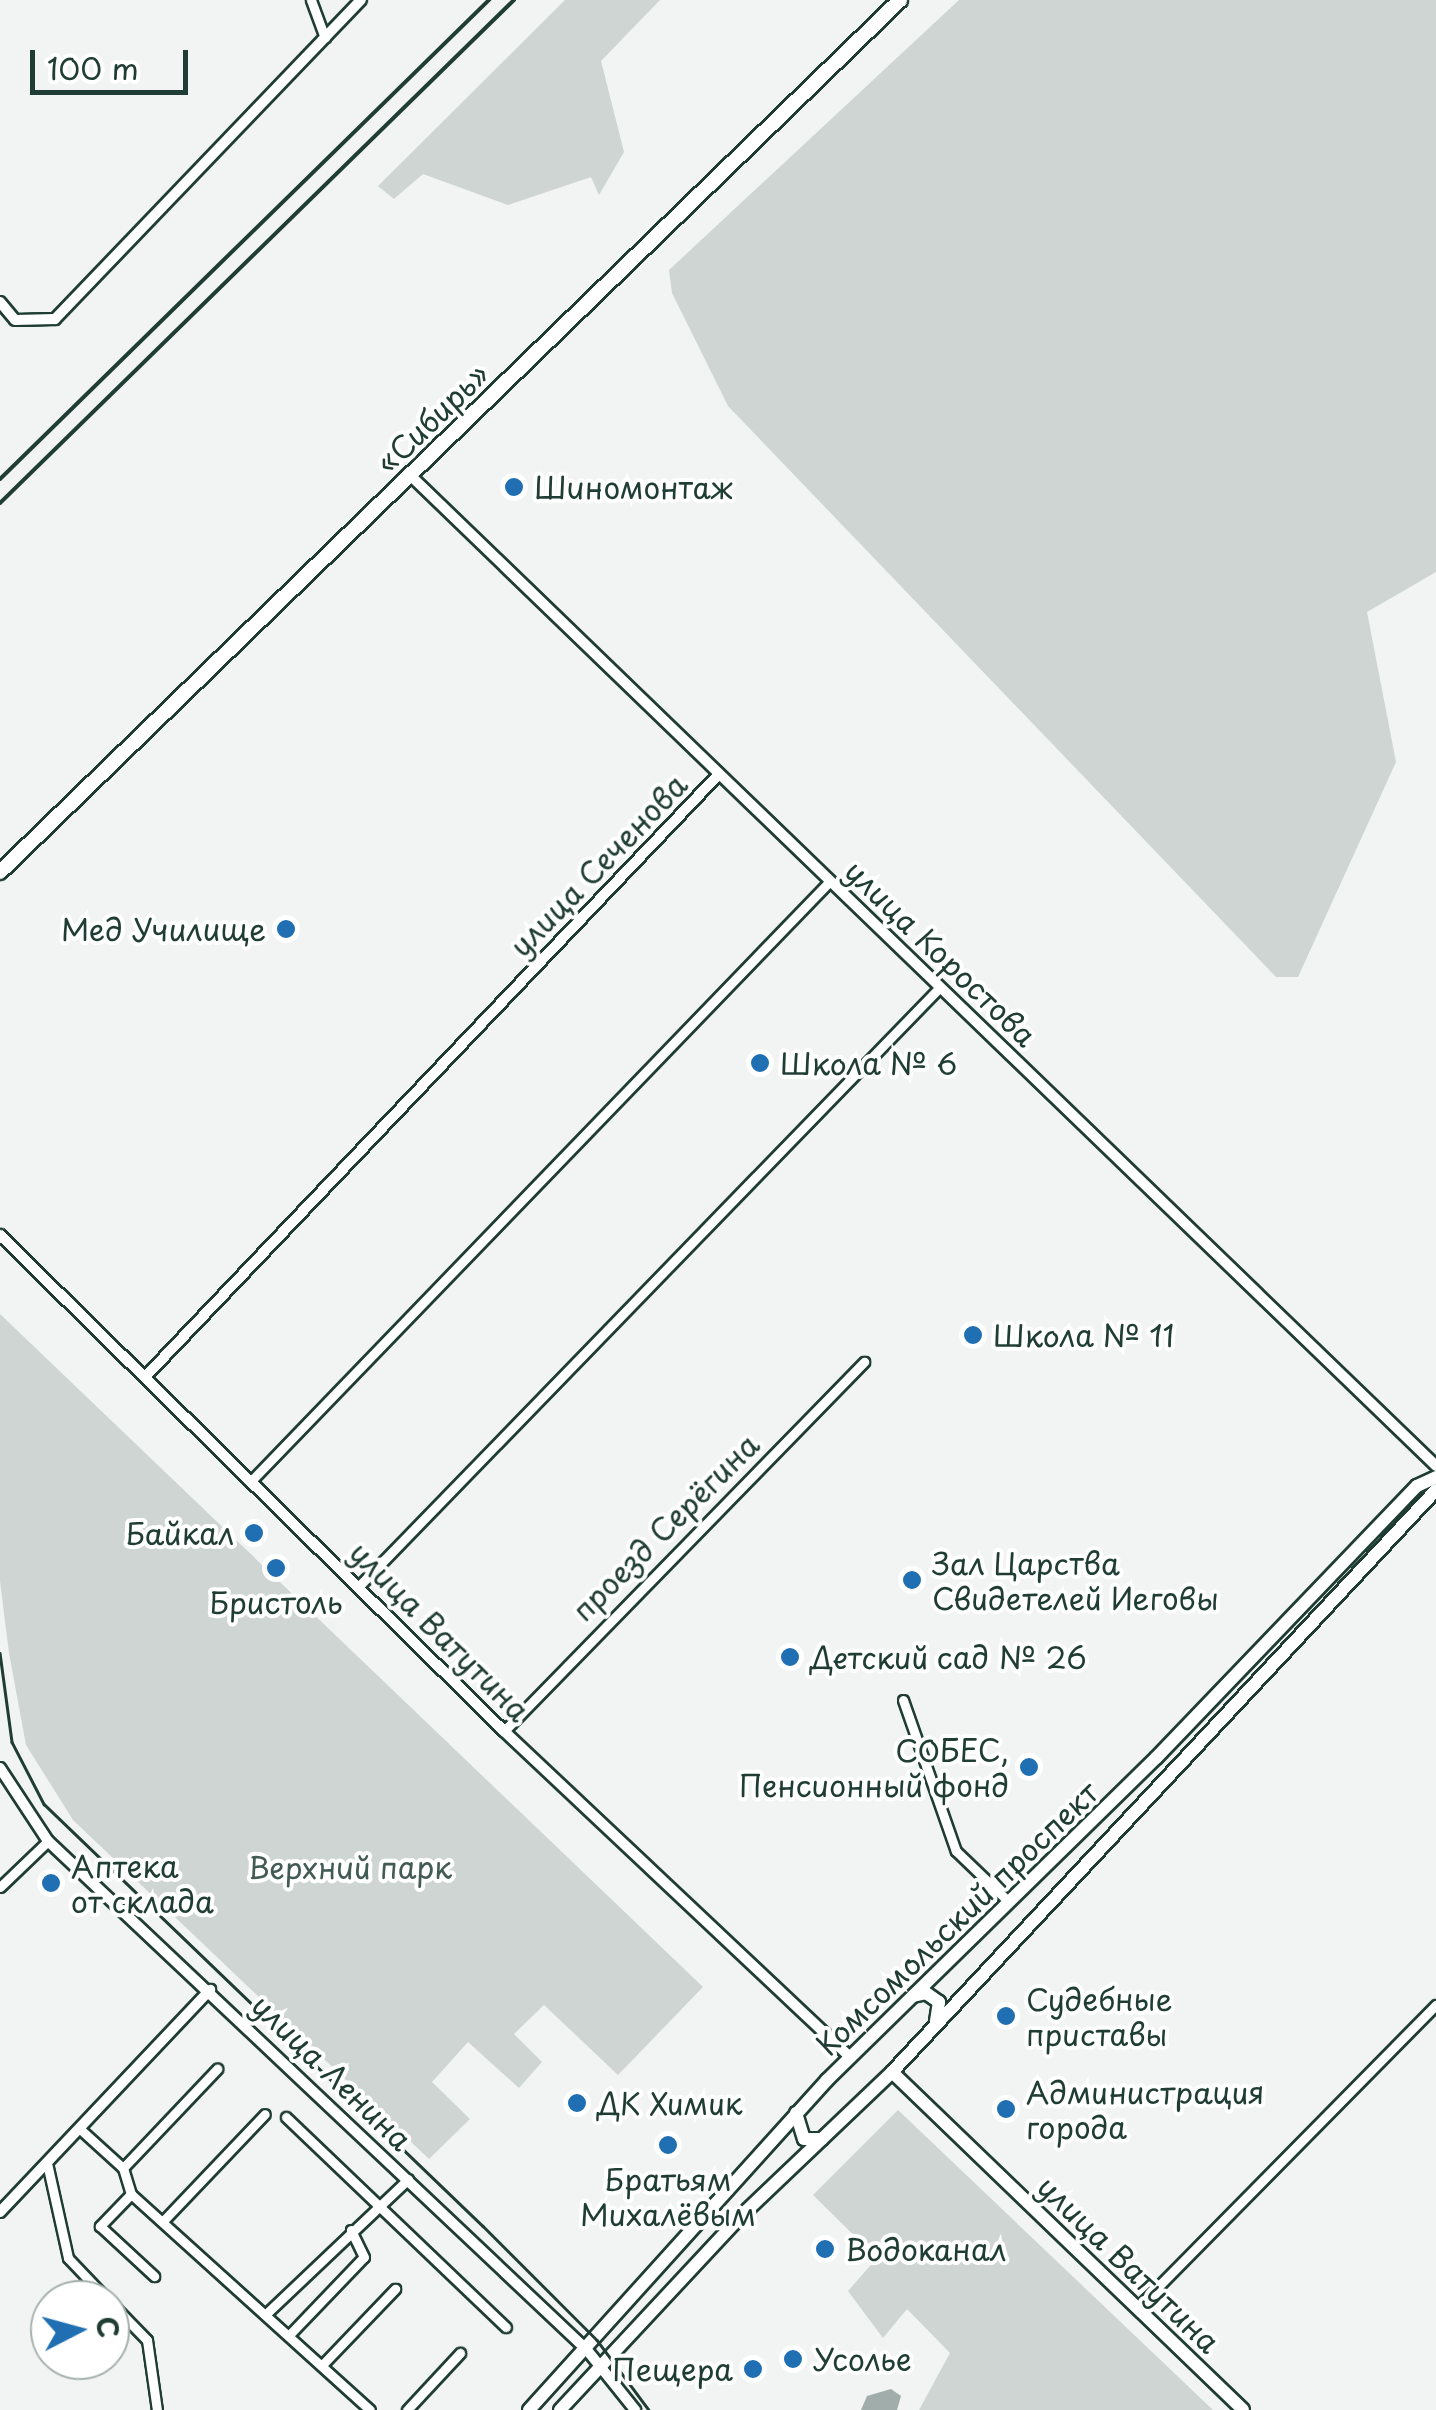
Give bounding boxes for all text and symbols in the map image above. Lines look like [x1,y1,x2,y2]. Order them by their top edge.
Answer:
scale bar [35,30,192,92]
text: 100 m [47,45,139,90]
street label: «Сибирь» [368,356,496,480]
place label: Шиномонтаж [534,469,733,505]
marker: Шиномонтаж [503,476,525,498]
street label: улица Сеченова [501,766,695,964]
street label: улица Коростова [837,852,1045,1054]
place label: Мед Училище [61,911,266,947]
marker: Мед Училище [275,918,297,940]
place label: Школа № 6 [780,1045,958,1081]
marker: Школа № 6 [749,1052,771,1074]
place label: Школа № 11 [993,1317,1175,1353]
marker: Школа № 11 [962,1324,984,1346]
street label: проезд Серёгина [564,1426,766,1628]
place label: Байкал [125,1515,234,1551]
marker: Байкал [243,1522,265,1544]
street label: улица Ватутина [342,1533,538,1729]
place label: Зал Царства Свидетелей Иеговы [932,1545,1220,1616]
marker: Бристоль [265,1557,287,1579]
marker: Зал Царства Свидетелей Иеговы [901,1569,923,1591]
place label: Бристоль [209,1584,343,1620]
place label: Детский сад № 26 [810,1639,1089,1675]
marker: Детский сад № 26 [779,1646,801,1668]
place label: СОБЕС, Пенсионный фонд [739,1732,1009,1802]
marker: СОБЕС, Пенсионный фонд [1018,1756,1040,1778]
street label: Комсомольский проспект [808,1774,1106,2062]
place label: Аптека от склада [71,1848,214,1918]
park label: Верхний парк [247,1849,453,1885]
marker: Аптека от склада [40,1872,62,1894]
place label: Судебные приставы [1026,1981,1172,2052]
street label: улица Ленина [244,1986,420,2158]
marker: Судебные приставы [995,2005,1017,2027]
place label: Администрация города [1026,2074,1265,2144]
place label: ДК Химик [597,2085,744,2121]
marker: ДК Химик [566,2092,588,2114]
marker: Администрация города [995,2098,1017,2120]
marker: Братьям Михалёвым [657,2134,679,2156]
place label: Братьям Михалёвым [580,2161,756,2232]
street label: улица Ватутина [1030,2168,1228,2360]
place label: Водоканал [845,2231,1007,2267]
marker: Водоканал [814,2238,836,2260]
north arrow [30,2280,130,2380]
text: С [86,2314,131,2340]
place label: Усолье [813,2341,912,2377]
marker: Усолье [782,2348,804,2370]
place label: Пещера [612,2351,733,2387]
marker: Пещера [742,2358,764,2380]

